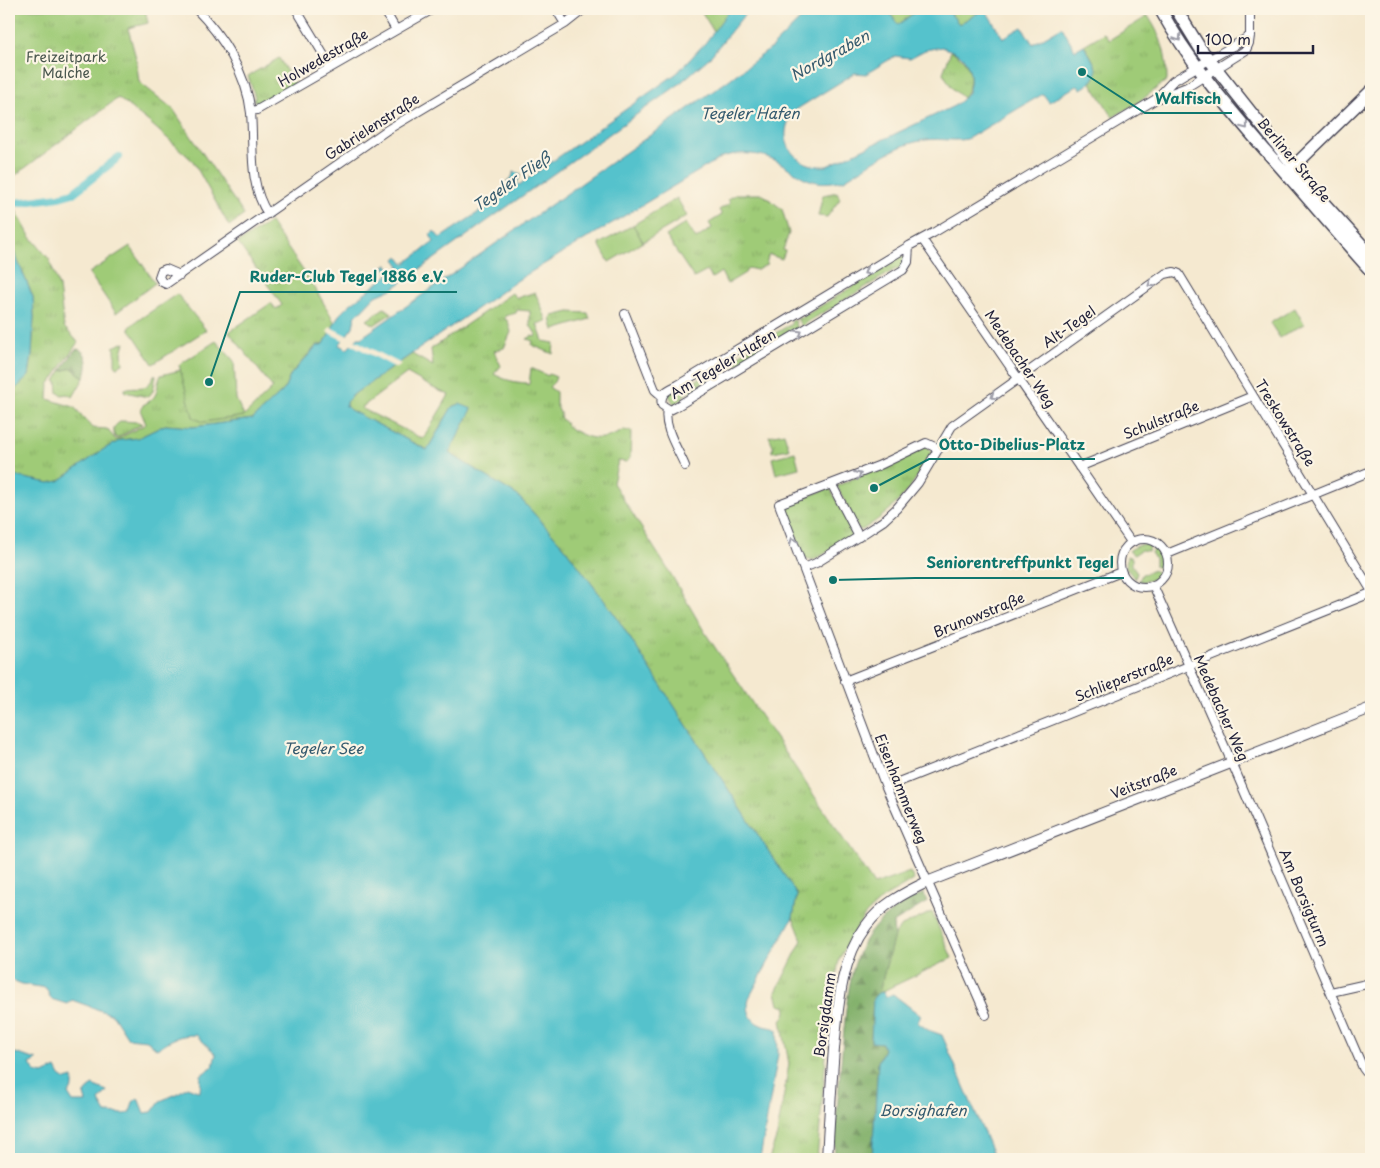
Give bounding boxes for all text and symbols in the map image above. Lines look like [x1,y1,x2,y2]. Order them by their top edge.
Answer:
scale bar [1198,22,1312,54]
street label: Holwedestraße [274,23,372,92]
water label: Nordgraben [786,23,874,86]
text: 100 m [1205,27,1251,50]
one-way arrow [1172,32,1181,41]
park label: Freizeitpark Malche [26,46,107,83]
callout: Walfisch [1145,83,1232,113]
text: Walfisch [1155,86,1221,109]
street label: Gabrielenstraße [320,88,423,165]
water label: Tegeler Hafen [700,101,800,124]
street label: Berliner Straße [1253,113,1336,207]
one-way arrow [1239,120,1247,129]
water label: Tegeler Fließ [467,145,556,216]
callout: Ruder-Club Tegel 1886 e.V. [240,262,457,292]
text: Ruder-Club Tegel 1886 e.V. [250,264,446,287]
one-way arrow [864,265,873,275]
one-way arrow [1147,278,1157,287]
street label: Alt-Tegel [1038,301,1100,353]
street label: Medebacher Weg [980,305,1061,412]
street label: Am Tegeler Hafen [666,324,780,404]
one-way arrow [793,329,802,339]
street label: Treskowstraße [1250,375,1321,470]
one-way arrow [990,390,1000,399]
street label: Schulstraße [1120,395,1202,444]
callout: Otto-Dibelius-Platz [929,429,1095,459]
text: Otto-Dibelius-Platz [939,432,1085,455]
one-way arrow [853,470,862,481]
one-way arrow [789,538,799,546]
callout: Seniorentreffpunkt Tegel [915,548,1124,578]
text: Seniorentreffpunkt Tegel [926,550,1114,573]
street label: Brunowstraße [930,587,1028,642]
street label: Schlieperstraße [1071,648,1176,707]
street label: Medebacher Weg [1189,651,1254,764]
street label: Eisenhammerweg [870,731,933,847]
water label: Tegeler See [283,736,364,759]
street label: Veitstraße [1108,759,1180,804]
street label: Am Borsigturm [1274,846,1335,950]
street label: Borsigdamm [808,971,841,1059]
water label: Borsighafen [879,1098,967,1121]

